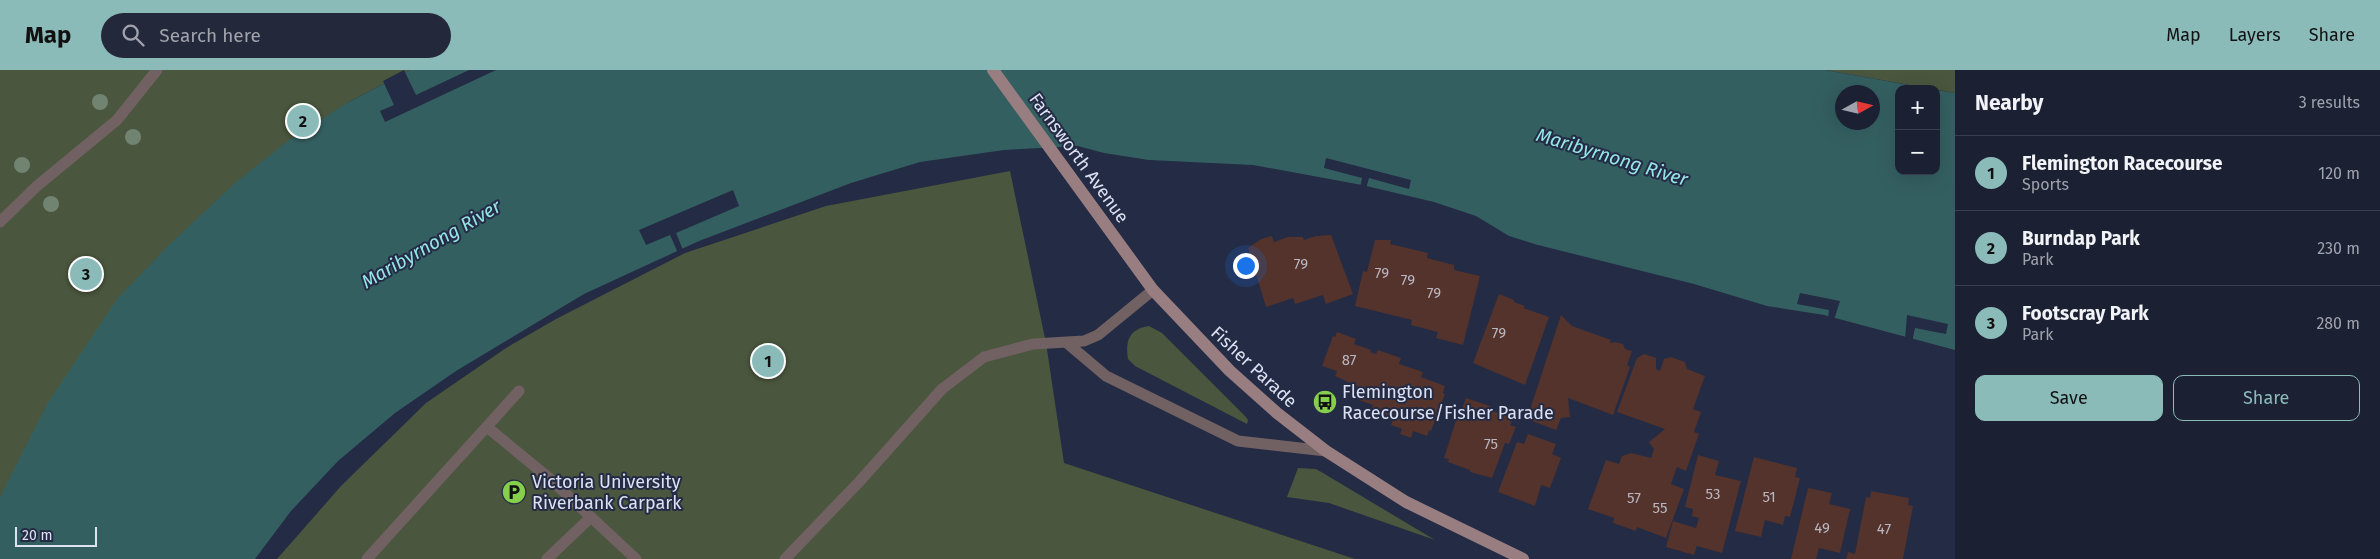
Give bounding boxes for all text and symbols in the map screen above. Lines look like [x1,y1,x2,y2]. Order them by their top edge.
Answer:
search box [101,13,451,58]
text: Map [25,21,71,49]
icon: search [119,21,147,49]
text: Search here [159,24,261,47]
text: Map [2166,24,2201,46]
text: Layers [2229,24,2281,46]
text: Share [2309,24,2355,46]
north arrow [1835,85,1880,130]
map controls [1895,85,1940,175]
button: + [1895,85,1940,130]
street label: Farnsworth Avenue [1024,89,1134,227]
text: Nearby [1975,90,2043,116]
text: 3 results [2299,93,2360,112]
pin: 2 [287,102,319,140]
water label: Maribyrnong River [1533,123,1691,191]
button: − [1895,130,1940,175]
text: Flemington Racecourse [2022,152,2222,175]
text: 1 [1987,164,1995,183]
text: 120 m [2318,164,2360,183]
text: Sports [2022,175,2069,194]
water label: Maribyrnong River [357,194,506,293]
text: Burndap Park [2022,227,2140,250]
text: 2 [1987,239,1995,258]
text: 230 m [2317,239,2360,258]
text: Park [2022,250,2054,269]
your location [1233,253,1259,279]
pin: 3 [70,255,102,293]
house number: 79 [1294,255,1308,273]
house number: 79 [1375,264,1389,282]
house number: 79 [1401,271,1415,289]
house number: 79 [1427,284,1441,302]
text: Footscray Park [2022,302,2149,325]
text: 3 [1987,314,1995,333]
text: 280 m [2316,314,2360,333]
street label: Fisher Parade [1206,322,1302,412]
house number: 79 [1492,324,1506,342]
text: Park [2022,325,2054,344]
pin: 1 [752,342,784,380]
house number: 87 [1342,351,1357,369]
button: Save [1975,375,2163,421]
button: Share [2173,375,2360,421]
place label: Flemington Racecourse/Fisher Parade [1342,381,1554,424]
bus stop icon: Flemington Racecourse/Fisher Parade [1312,389,1338,415]
house number: 75 [1484,435,1498,453]
place label: Victoria University Riverbank Carpark [532,471,682,514]
parking icon: Victoria University Riverbank Carpark [501,479,527,505]
house number: 53 [1706,485,1720,503]
house number: 51 [1762,488,1776,506]
house number: 57 [1627,489,1641,507]
house number: 55 [1653,499,1667,517]
house number: 49 [1814,519,1830,537]
house number: 47 [1877,520,1891,538]
scale bar [15,524,98,547]
text: 20 m [22,527,52,544]

